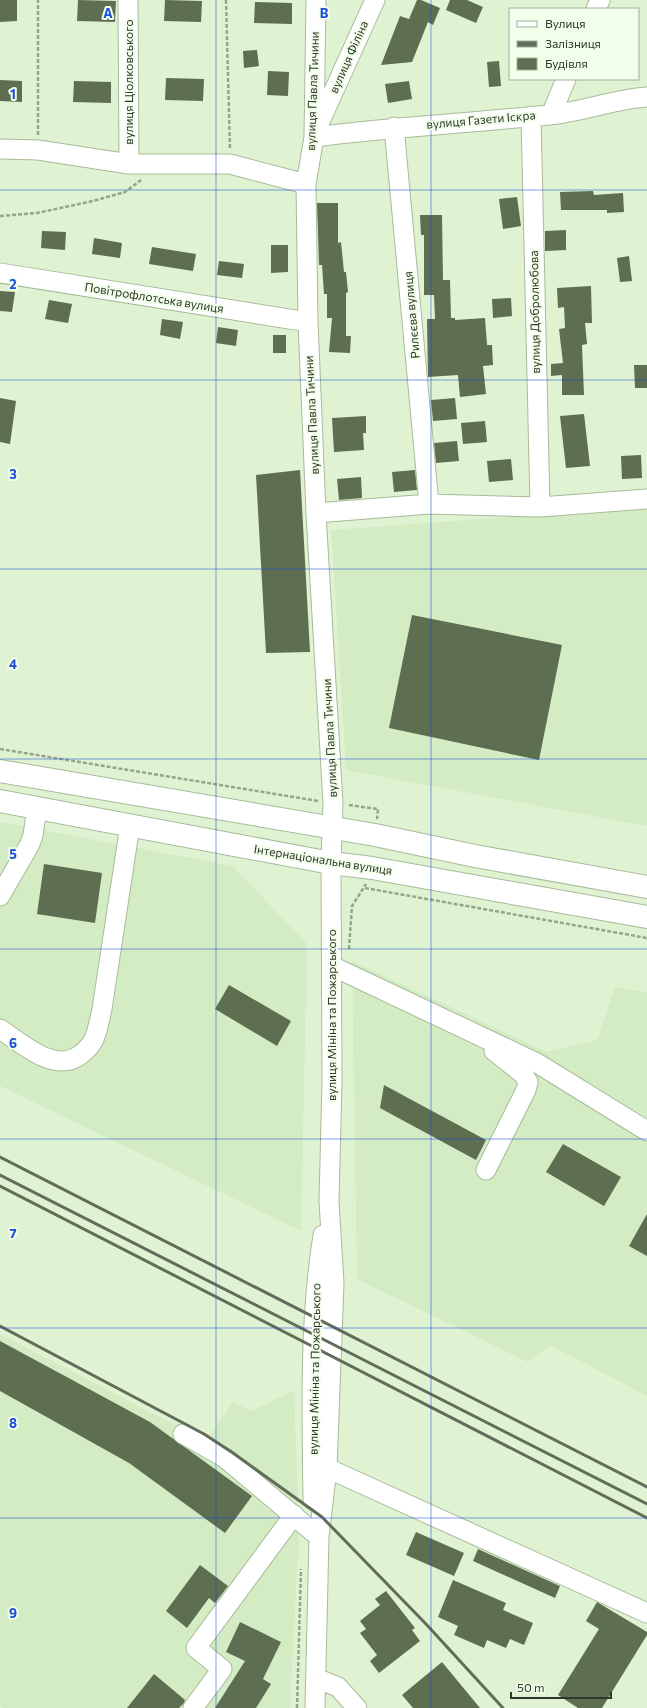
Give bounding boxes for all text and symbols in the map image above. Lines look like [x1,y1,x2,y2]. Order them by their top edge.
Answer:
text: A [103,5,113,21]
text: B [320,5,329,21]
legend [509,8,639,80]
text: Вулиця [545,16,586,30]
street label: вулиця Філіна [326,18,370,95]
street label: вулиця Ціолковського [121,19,135,145]
street label: вулиця Павла Тичини [303,31,321,151]
text: Залізниця [545,36,601,50]
text: Будівля [545,56,588,70]
text: 1 [10,86,16,102]
street label: вулиця Газети Іскра [426,107,536,131]
street label: вулиця Добролюбова [526,250,542,374]
street label: Рилєєва вулиця [400,271,422,359]
text: 2 [9,276,17,292]
street label: Повітрофлотська вулиця [84,279,225,315]
street label: вулиця Павла Тичини [301,355,321,475]
text: 3 [9,466,17,482]
text: 4 [9,656,17,672]
street label: вулиця Павла Тичини [319,678,339,798]
street label: Інтернаціональна вулиця [253,841,393,877]
text: 5 [9,846,17,862]
street label: вулиця Мініна та Пожарського [324,929,338,1101]
text: 6 [9,1035,17,1051]
text: 7 [9,1225,17,1241]
street label: вулиця Мініна та Пожарського [306,1283,322,1455]
text: 8 [9,1415,17,1431]
text: 9 [9,1605,17,1621]
scale bar [511,1674,611,1700]
text: 50 m [517,1680,545,1694]

